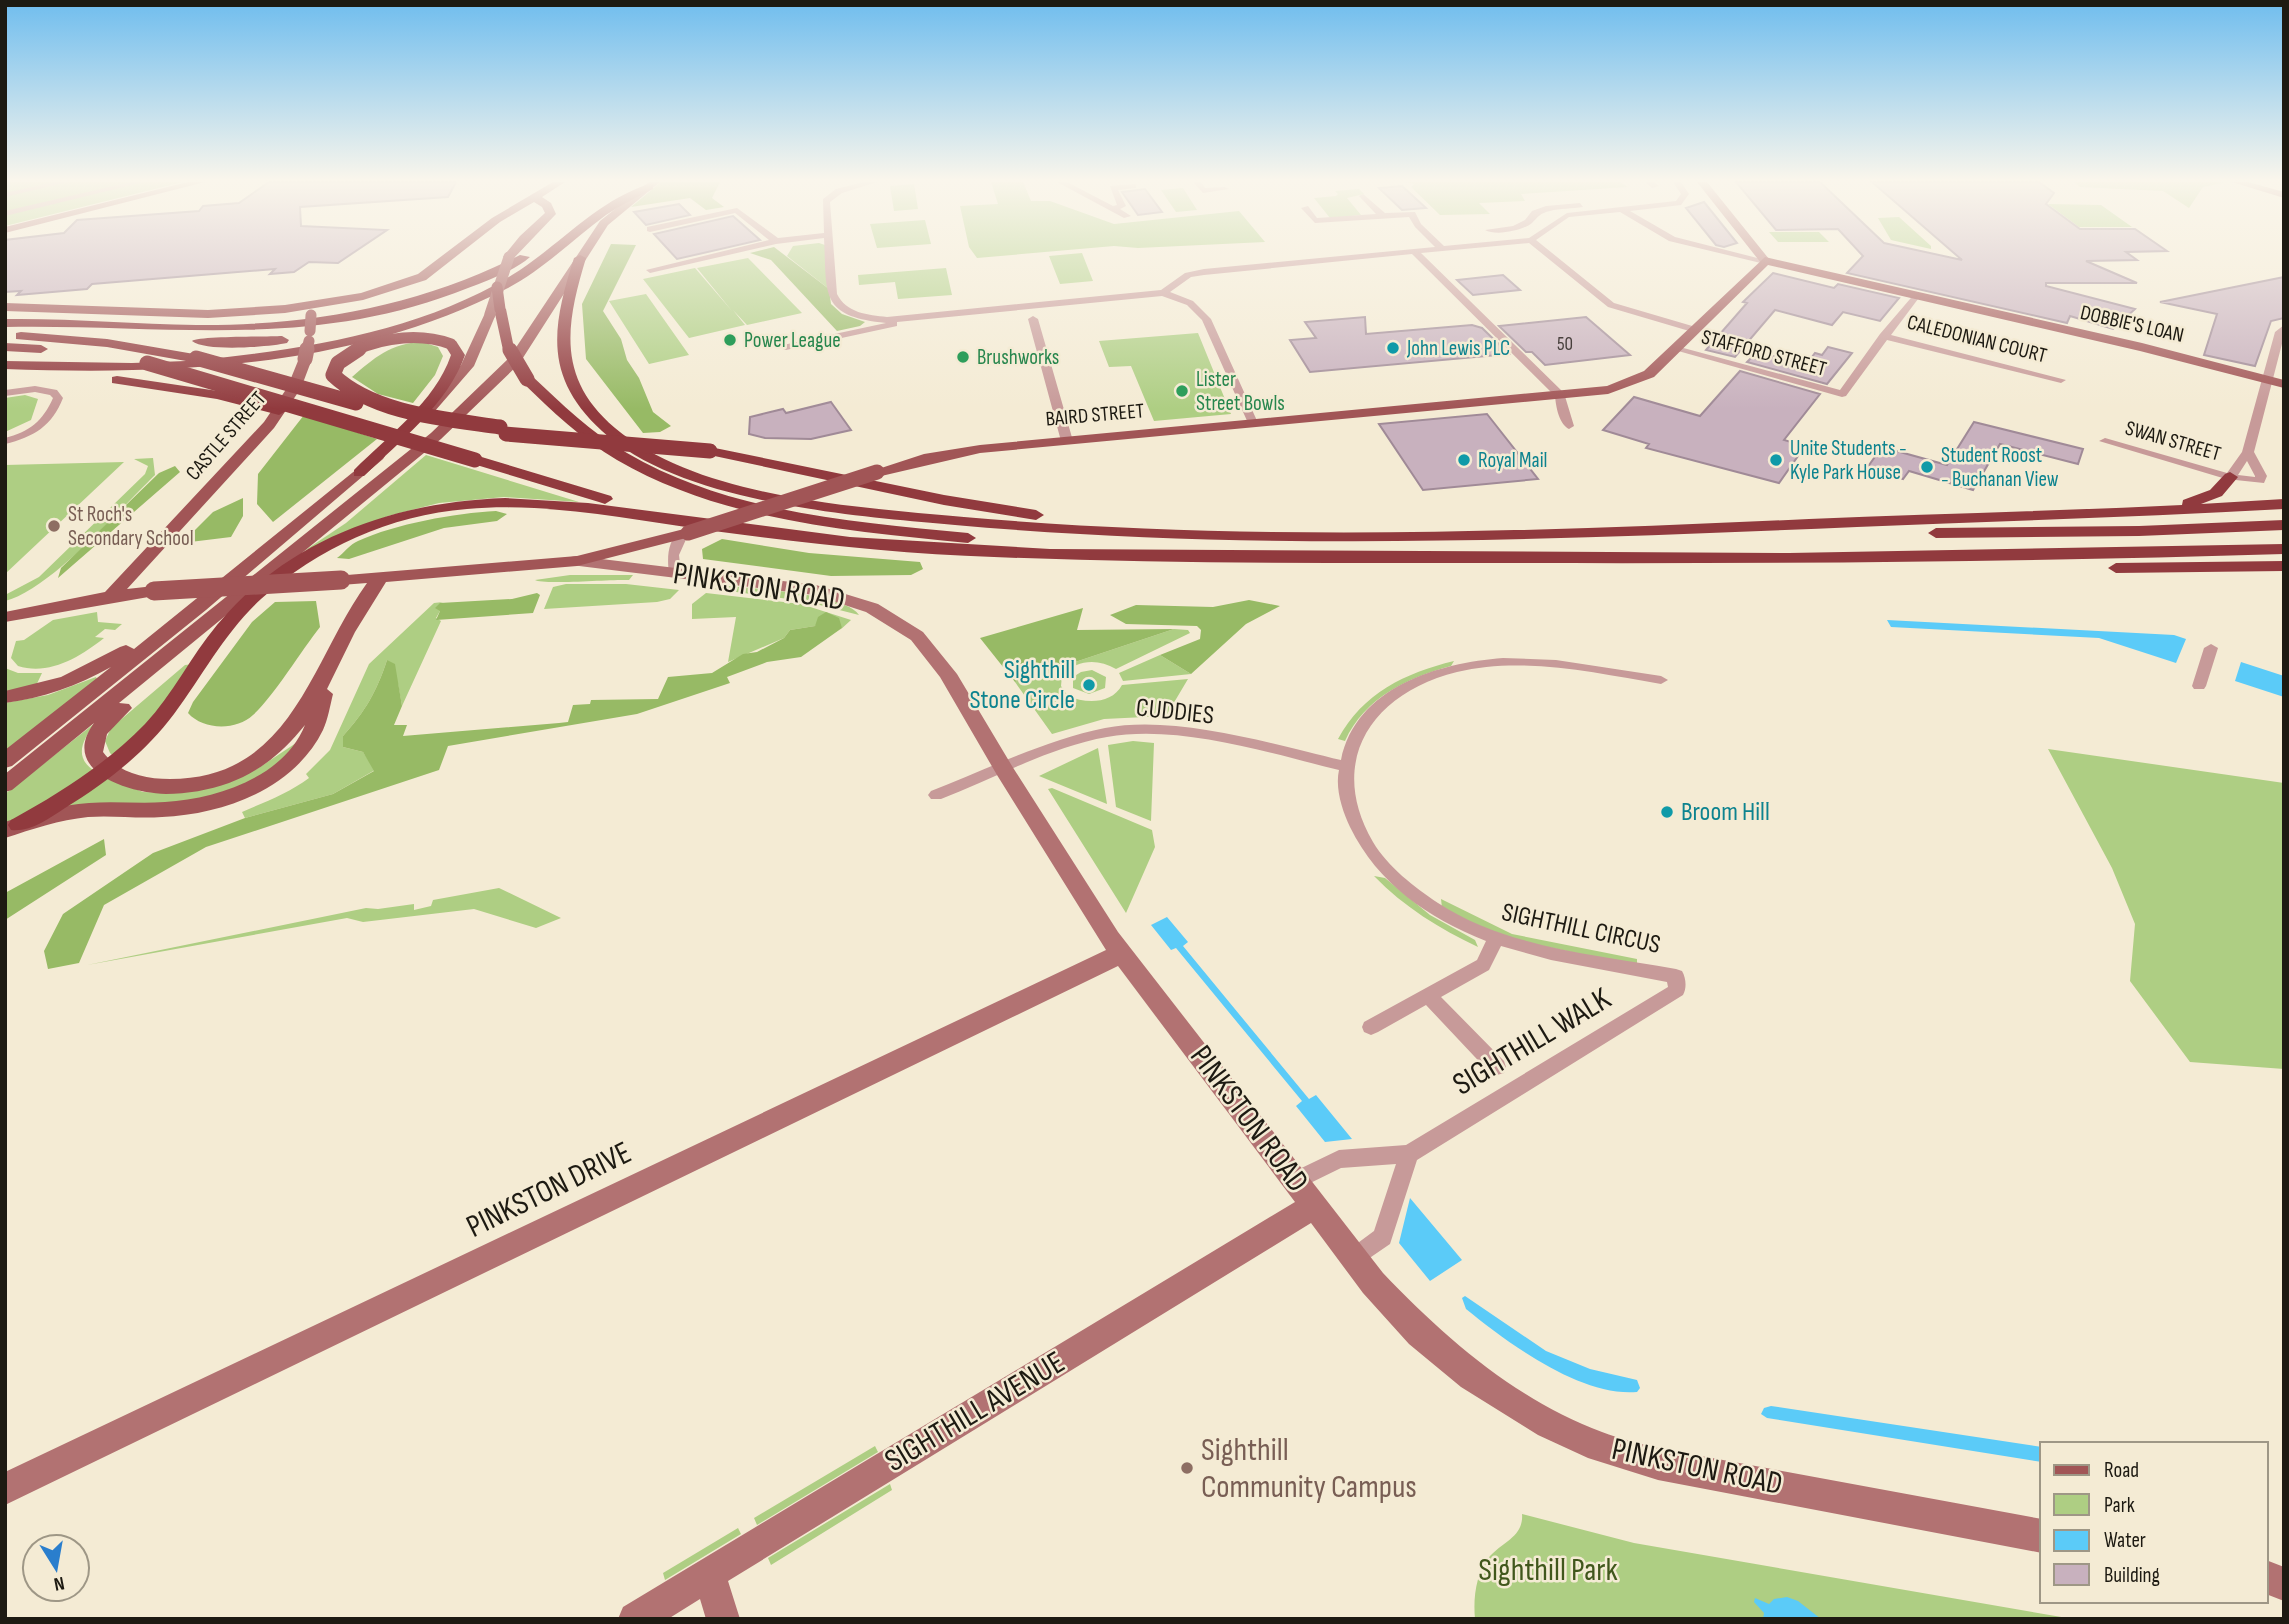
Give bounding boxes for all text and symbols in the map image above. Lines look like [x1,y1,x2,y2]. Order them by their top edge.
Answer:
street label: DOBBIE'S LOAN [2078,300,2186,348]
street label: CALEDONIAN COURT [1905,310,2050,369]
street label: STAFFORD STREET [1699,324,1830,382]
place label: Power League [744,328,841,353]
marker: Power League [722,332,738,348]
house number: 50 [1557,333,1573,356]
place label: John Lewis PLC [1406,336,1510,361]
marker: John Lewis PLC [1385,340,1401,356]
place label: Brushworks [977,345,1059,370]
marker: Brushworks [955,349,971,365]
place label: Lister Street Bowls [1196,367,1285,416]
marker: Lister Street Bowls [1174,383,1190,399]
street label: CASTLE STREET [181,386,272,485]
street label: BAIRD STREET [1045,398,1146,432]
street label: SWAN STREET [2122,415,2224,467]
place label: Unite Students - Kyle Park House [1790,436,1907,485]
place label: Student Roost - Buchanan View [1941,443,2059,492]
place label: Royal Mail [1478,448,1548,473]
marker: Royal Mail [1456,452,1472,468]
marker: Unite Students - Kyle Park House [1768,452,1784,468]
marker: Student Roost - Buchanan View [1919,459,1935,475]
place label: St Roch's Secondary School [68,502,194,551]
marker: St Roch's Secondary School [46,518,62,534]
street label: PINKSTON ROAD [670,554,848,620]
place label: Sighthill Stone Circle [969,655,1075,716]
marker: Sighthill Stone Circle [1081,677,1097,693]
street label: CUDDIES [1135,693,1215,731]
place label: Broom Hill [1681,797,1770,828]
marker: Broom Hill [1659,804,1675,820]
street label: SIGHTHILL CIRCUS [1499,897,1663,961]
street label: SIGHTHILL WALK [1446,979,1618,1104]
street label: PINKSTON ROAD [1181,1038,1317,1200]
street label: PINKSTON DRIVE [460,1133,638,1247]
street label: SIGHTHILL AVENUE [878,1343,1072,1481]
street label: PINKSTON ROAD [1608,1430,1786,1504]
place label: Sighthill Community Campus [1201,1431,1417,1507]
legend [2040,1442,2268,1603]
text: Road [2104,1458,2139,1483]
marker: Sighthill Community Campus [1179,1460,1195,1476]
text: Park [2104,1493,2135,1518]
text: Water [2104,1528,2146,1553]
north arrow [21,1533,91,1603]
park label: Sighthill Park [1478,1551,1618,1590]
text: Building [2104,1563,2160,1588]
text: N [52,1571,66,1595]

